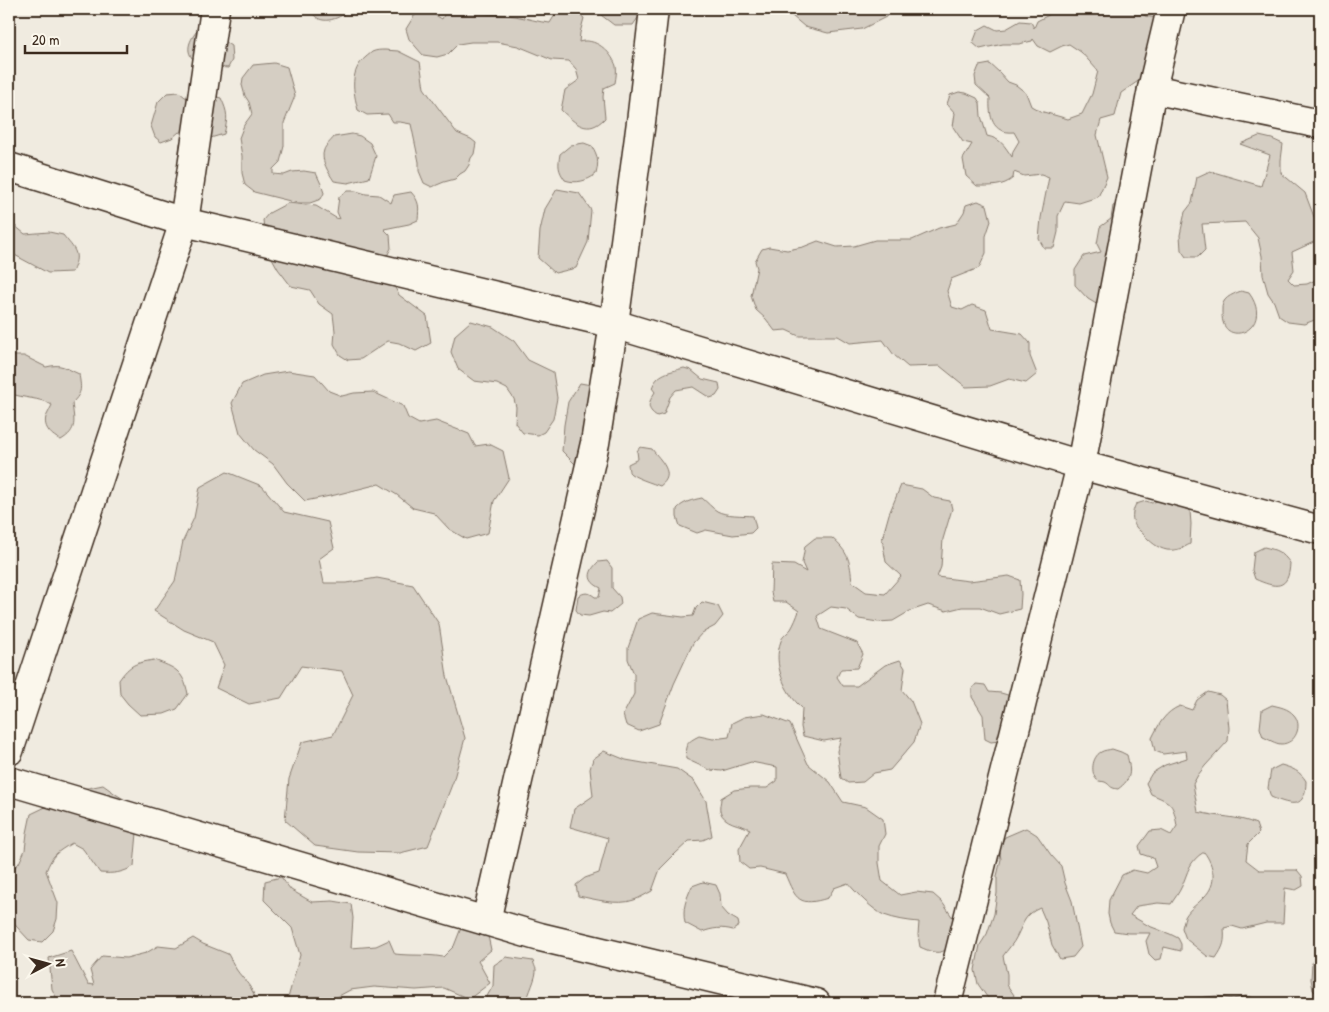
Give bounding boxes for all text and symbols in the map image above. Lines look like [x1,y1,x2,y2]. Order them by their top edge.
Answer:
scale bar [25,22,128,54]
text: 20 m [32,29,59,50]
north arrow [22,940,72,990]
text: N [52,958,71,968]

